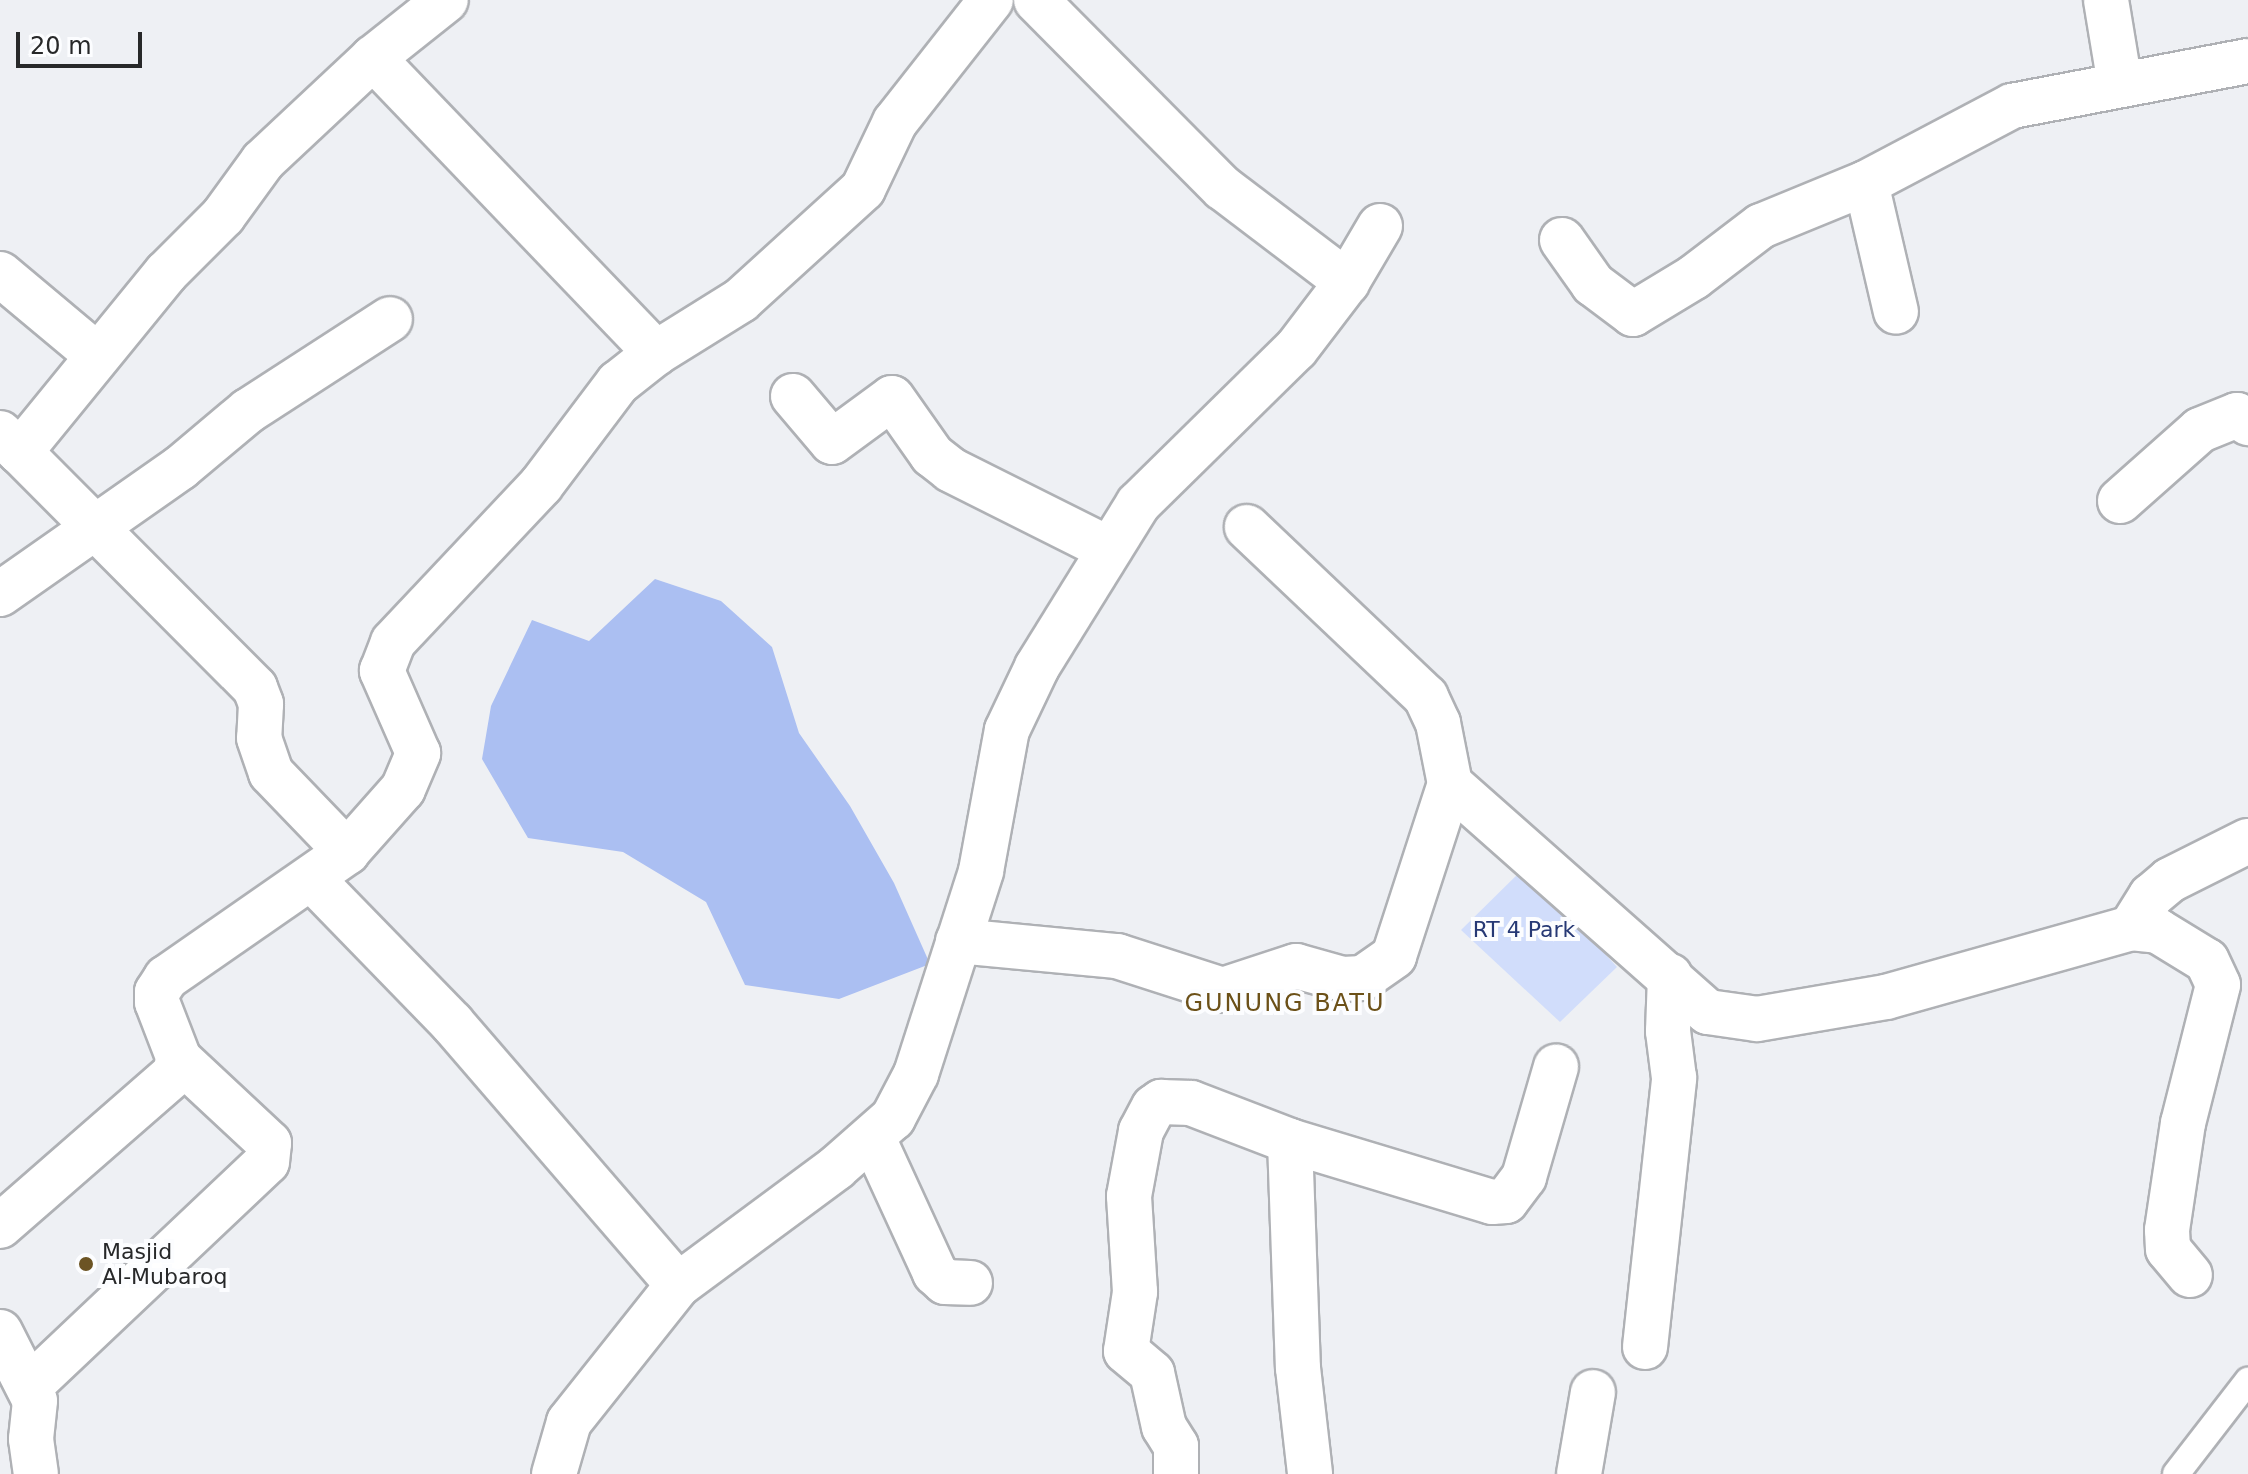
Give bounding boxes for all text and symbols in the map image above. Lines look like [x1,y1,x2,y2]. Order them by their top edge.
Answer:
scale bar [20,16,146,66]
text: 20 m [30,32,92,60]
park label: RT 4 Park [1473,917,1575,943]
district label: GUNUNG BATU [1184,990,1386,1018]
place label: Masjid Al-Mubaroq [102,1238,227,1290]
marker: Masjid Al-Mubaroq [77,1255,95,1273]

